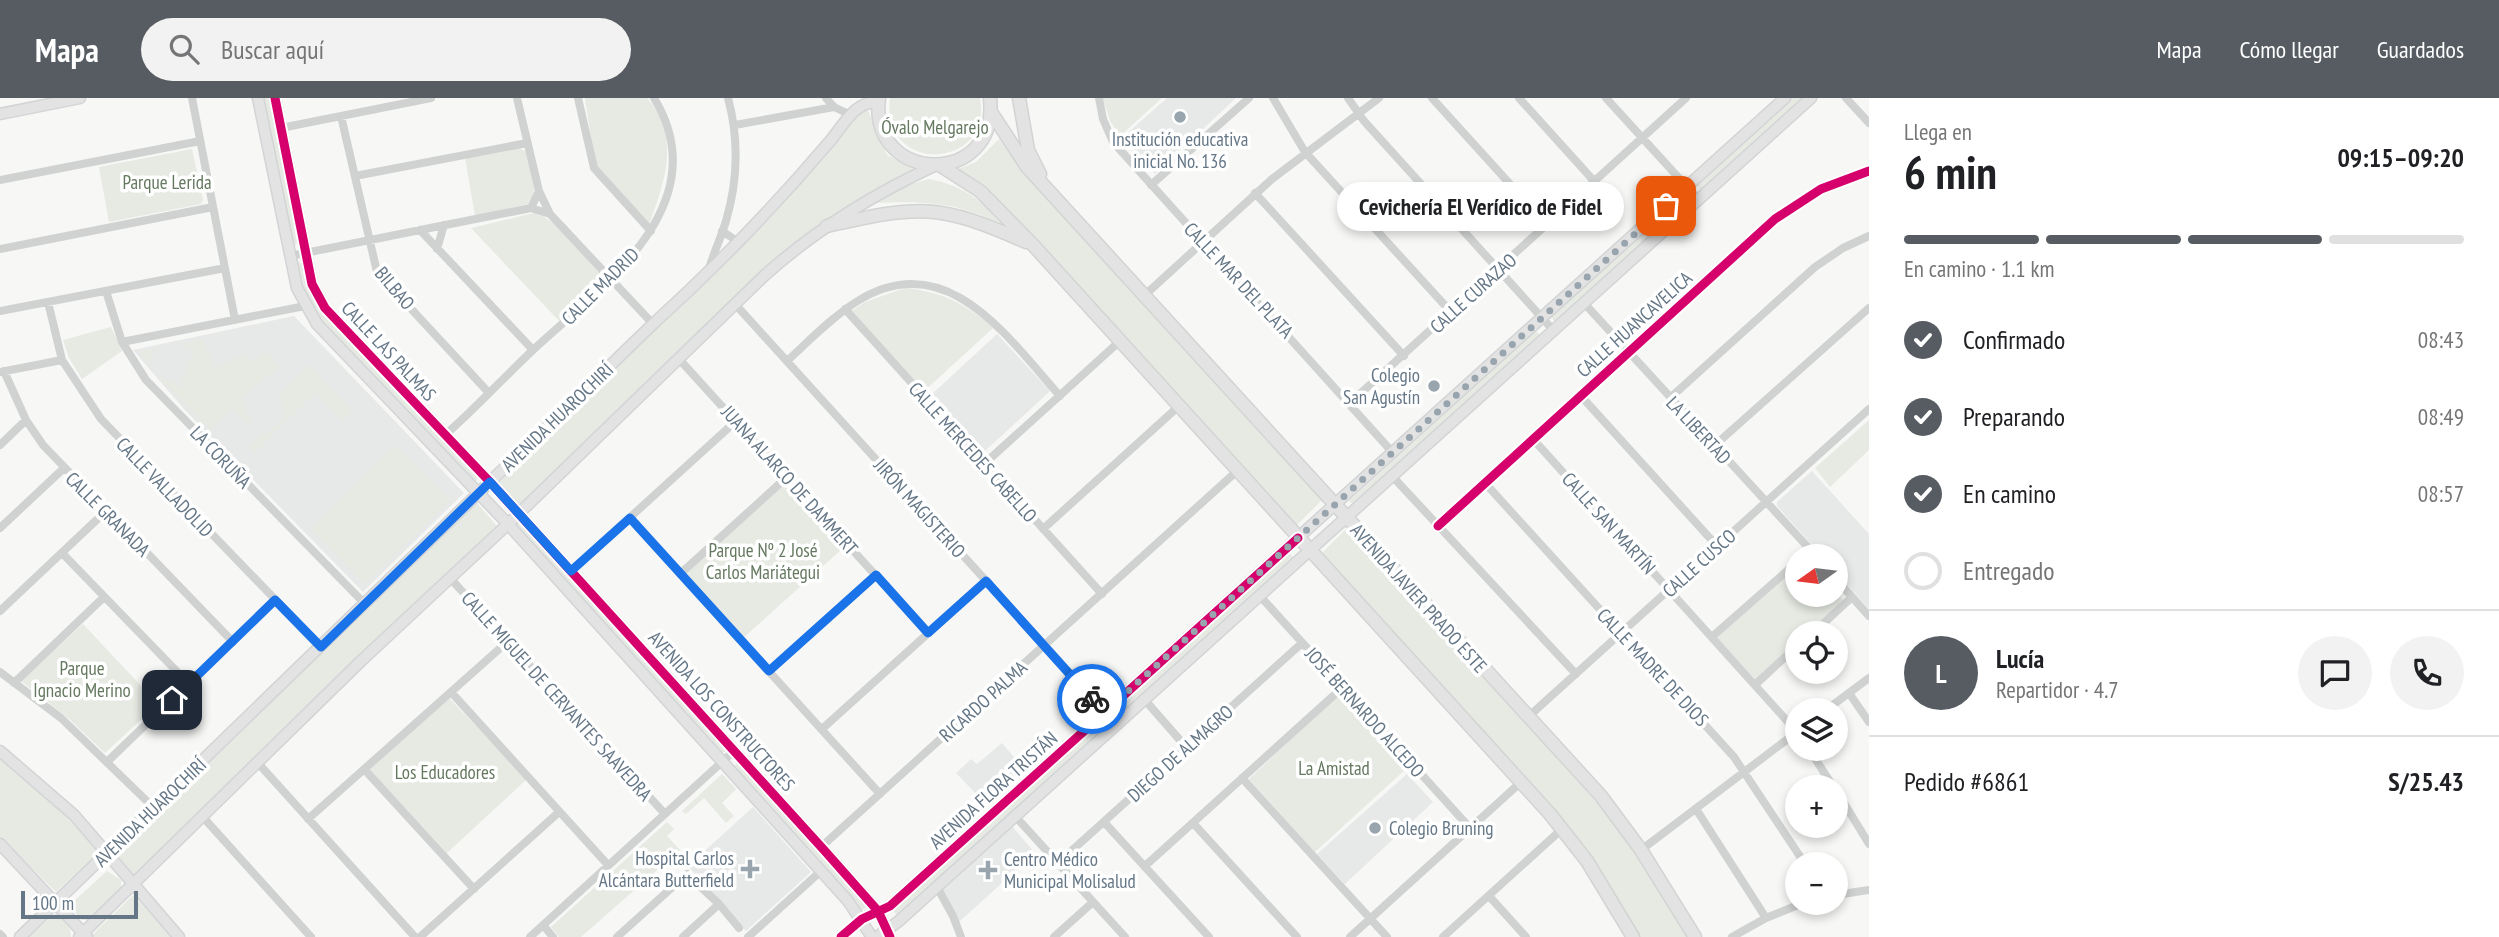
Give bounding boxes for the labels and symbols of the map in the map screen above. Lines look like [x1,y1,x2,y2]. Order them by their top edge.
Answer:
marker: Institución educativa inicial No. 136 [1172,109,1188,125]
park label: Óvalo Melgarejo [881,115,989,139]
place label: Institución educativa inicial No. 136 [1112,127,1248,173]
park label: Parque Lerida [122,170,212,194]
pin [1636,176,1696,236]
callout: Cevichería El Verídico de Fidel [1337,182,1624,230]
street label: CALLE MAR DEL PLATA [1179,217,1299,343]
street label: CALLE MADRID [556,242,644,330]
street label: CALLE CURAZAO [1425,248,1521,338]
street label: BILBAO [370,261,420,315]
street label: CALLE HUANCAVELICA [1571,266,1697,382]
street label: CALLE LAS PALMAS [337,296,441,406]
street label: AVENIDA HUAROCHIRÍ [496,357,619,477]
place label: Colegio San Agustín [1343,363,1420,409]
street label: CALLE MERCEDES CABELLO [904,377,1042,527]
marker: Colegio San Agustín [1426,378,1442,394]
street label: LA LIBERTAD [1661,391,1737,469]
street label: JUANA ALARCO DE DAMMERT [716,400,864,560]
street label: LA CORUÑA [186,421,256,493]
street label: CALLE VALLADOLID [111,432,219,542]
street label: JIRÓN MAGISTERIO [868,453,971,563]
street label: CALLE GRANADA [61,467,155,561]
street label: CALLE SAN MARTÍN [1557,467,1661,579]
street label: AVENIDA JAVIER PRADO ESTE [1346,518,1492,678]
street label: CALLE CUSCO [1657,524,1741,602]
park label: Parque Nº 2 José Carlos Mariátegui [706,538,820,584]
north arrow [1785,544,1848,607]
street label: CALLE MIGUEL DE CERVANTES SAAVEDRA [456,586,658,806]
street label: CALLE MADRE DE DIOS [1592,603,1714,731]
street label: AVENIDA LOS CONSTRUCTORES [644,626,800,796]
street label: JOSÉ BERNARDO ALCEDO [1300,641,1430,782]
street label: RICARDO PALMA [934,655,1032,747]
park label: Parque Ignacio Merino [33,656,131,702]
courier [1057,664,1127,734]
pin [142,670,202,730]
street label: DIEGO DE ALMAGRO [1122,699,1238,807]
street label: AVENIDA FLORA TRISTÁN [924,726,1062,854]
street label: AVENIDA HUAROCHIRÍ [89,752,212,872]
park label: La Amistad [1298,756,1370,780]
park label: Los Educadores [395,760,495,784]
place label: Colegio Bruning [1389,816,1493,840]
marker: Colegio Bruning [1367,820,1383,836]
place label: Hospital Carlos Alcántara Butterfield [599,846,734,892]
place label: Centro Médico Municipal Molisalud [1004,847,1136,893]
marker: Hospital Carlos Alcántara Butterfield [740,859,760,879]
marker: Centro Médico Municipal Molisalud [978,860,998,880]
scale bar [21,888,138,920]

